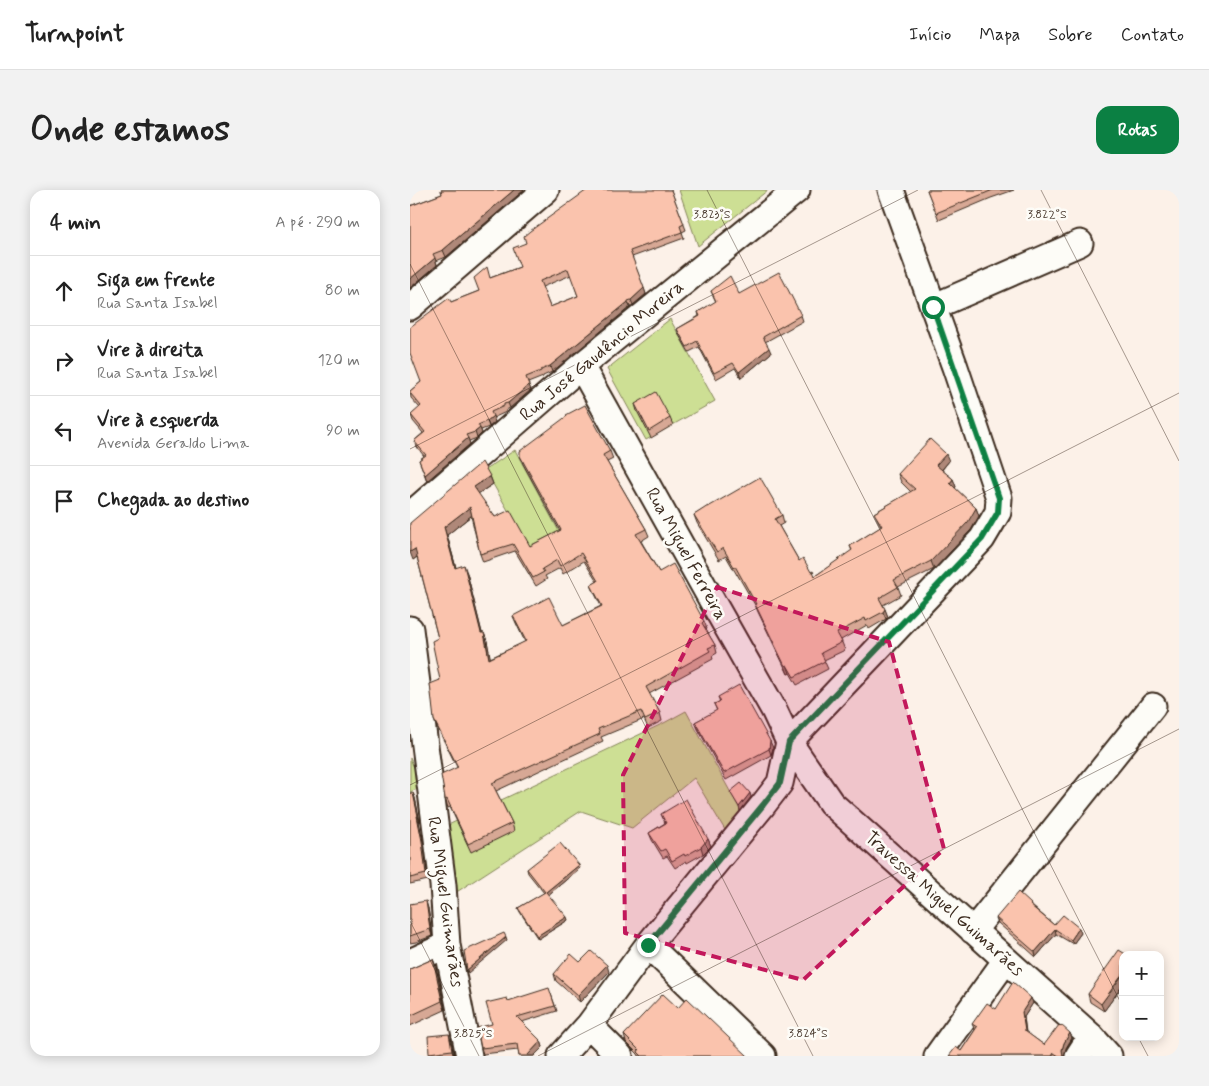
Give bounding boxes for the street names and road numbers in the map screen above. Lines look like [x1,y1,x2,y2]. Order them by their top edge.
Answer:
street label: Rua José Gaudêncio Moreira [515,275,689,427]
street label: Rua Miguel Ferreira [638,483,732,626]
street label: Rua Miguel Guimarães [419,815,469,989]
street label: Travessa Miguel Guimarães [859,826,1029,982]

